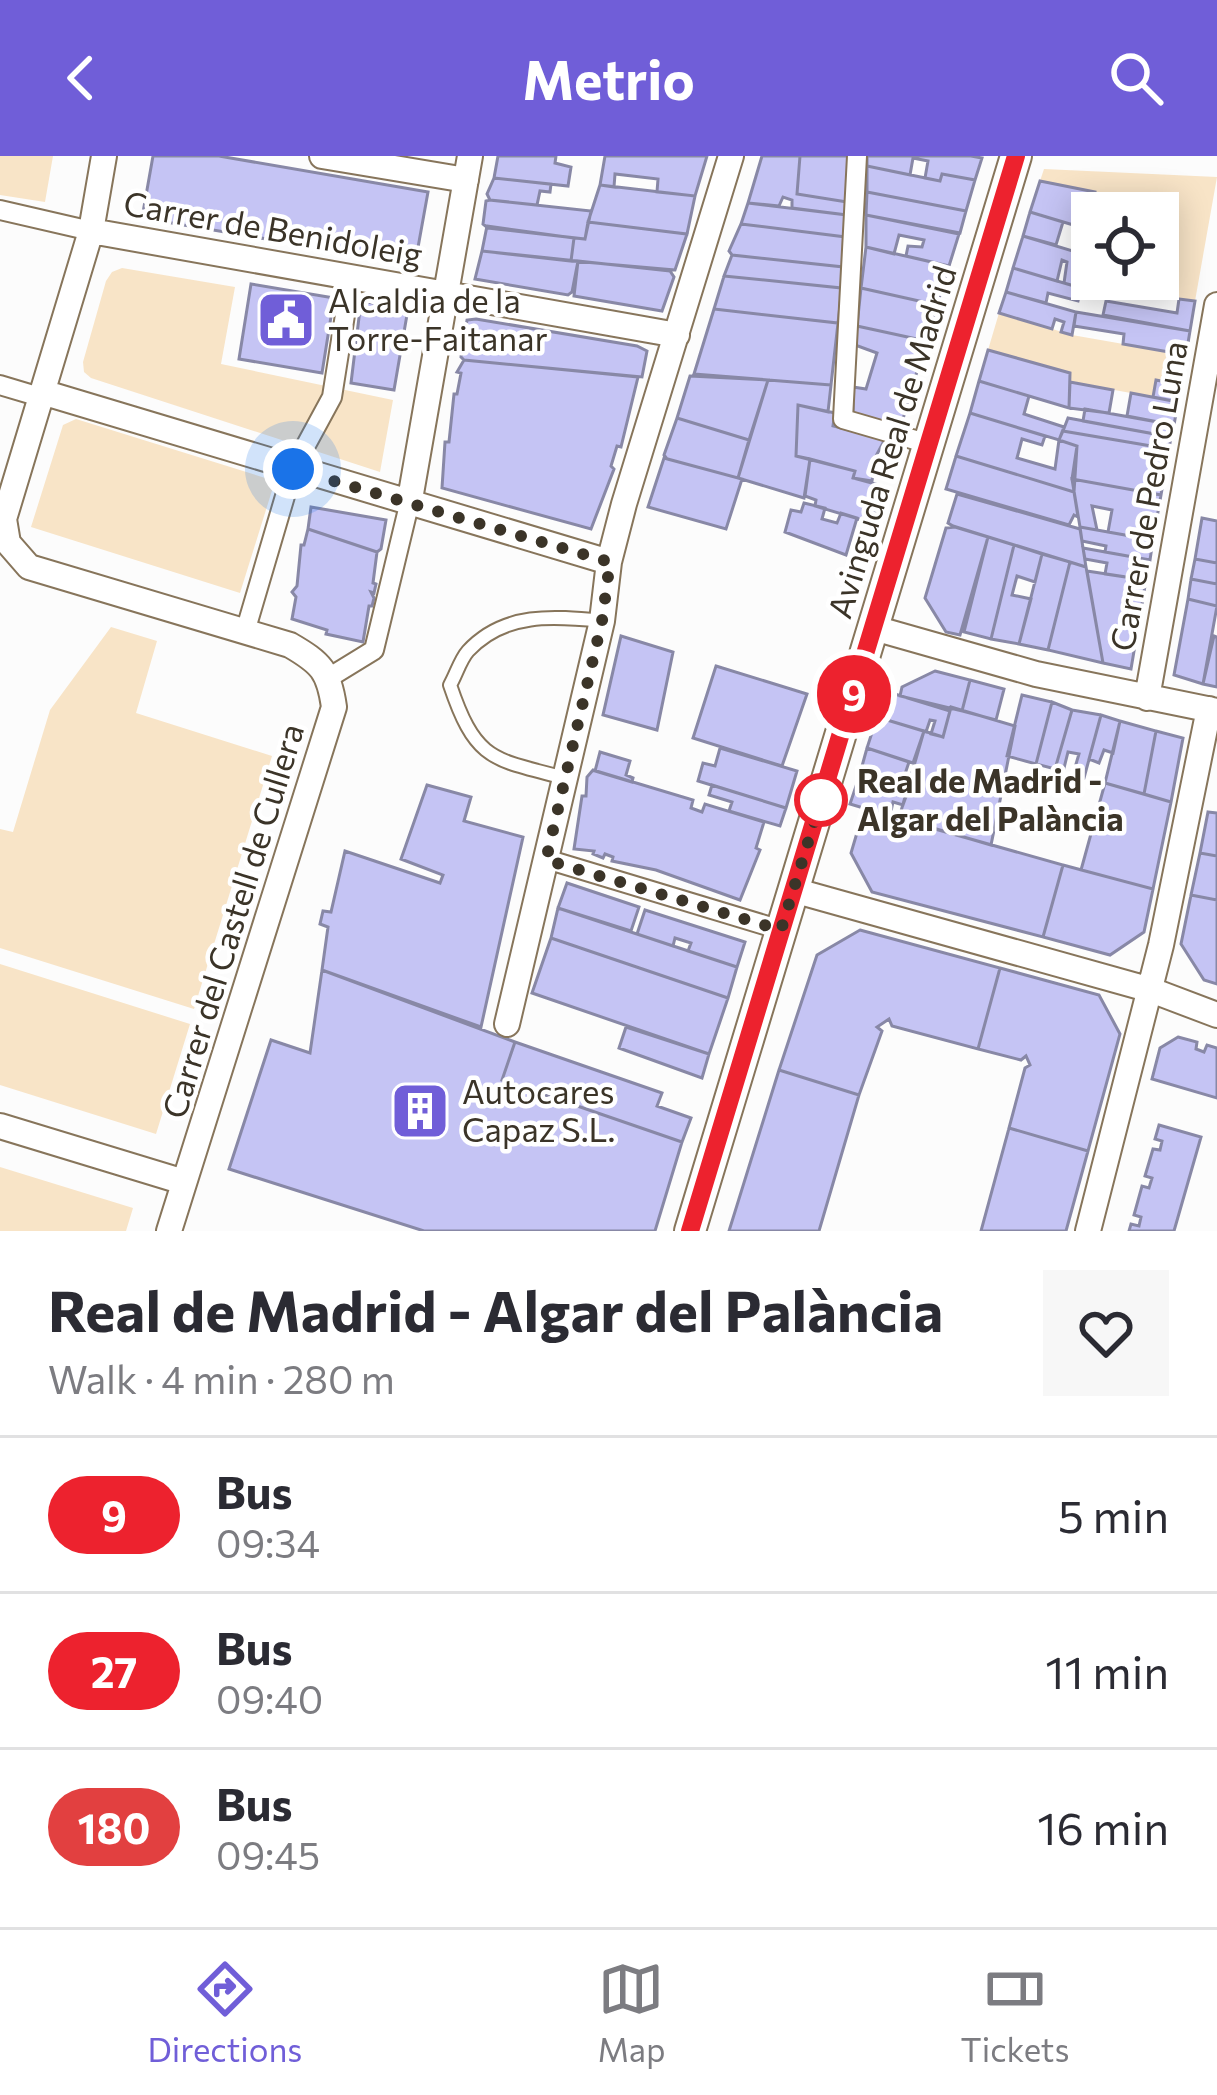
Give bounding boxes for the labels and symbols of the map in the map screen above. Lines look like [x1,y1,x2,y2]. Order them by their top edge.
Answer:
street label: Carrer de Benidoleig [121,181,426,274]
street label: Avinguda Real de Madrid [817,260,964,623]
place label: Alcaldia de la Torre-Faitanar [328,279,548,358]
public building icon: Alcaldia de la Torre-Faitanar [255,289,317,351]
street label: Carrer de Pedro Luna [1100,338,1195,654]
your location [263,439,323,499]
line badge: 9 [815,655,893,733]
street label: Carrer del Castell de Cullera [152,718,311,1123]
place label: Real de Madrid - Algar del Palància [857,759,1124,838]
marker: Real de Madrid - Algar del Palància [796,775,846,825]
place label: Autocares Capaz S.L. [462,1070,615,1149]
building icon: Autocares Capaz S.L. [389,1080,451,1142]

